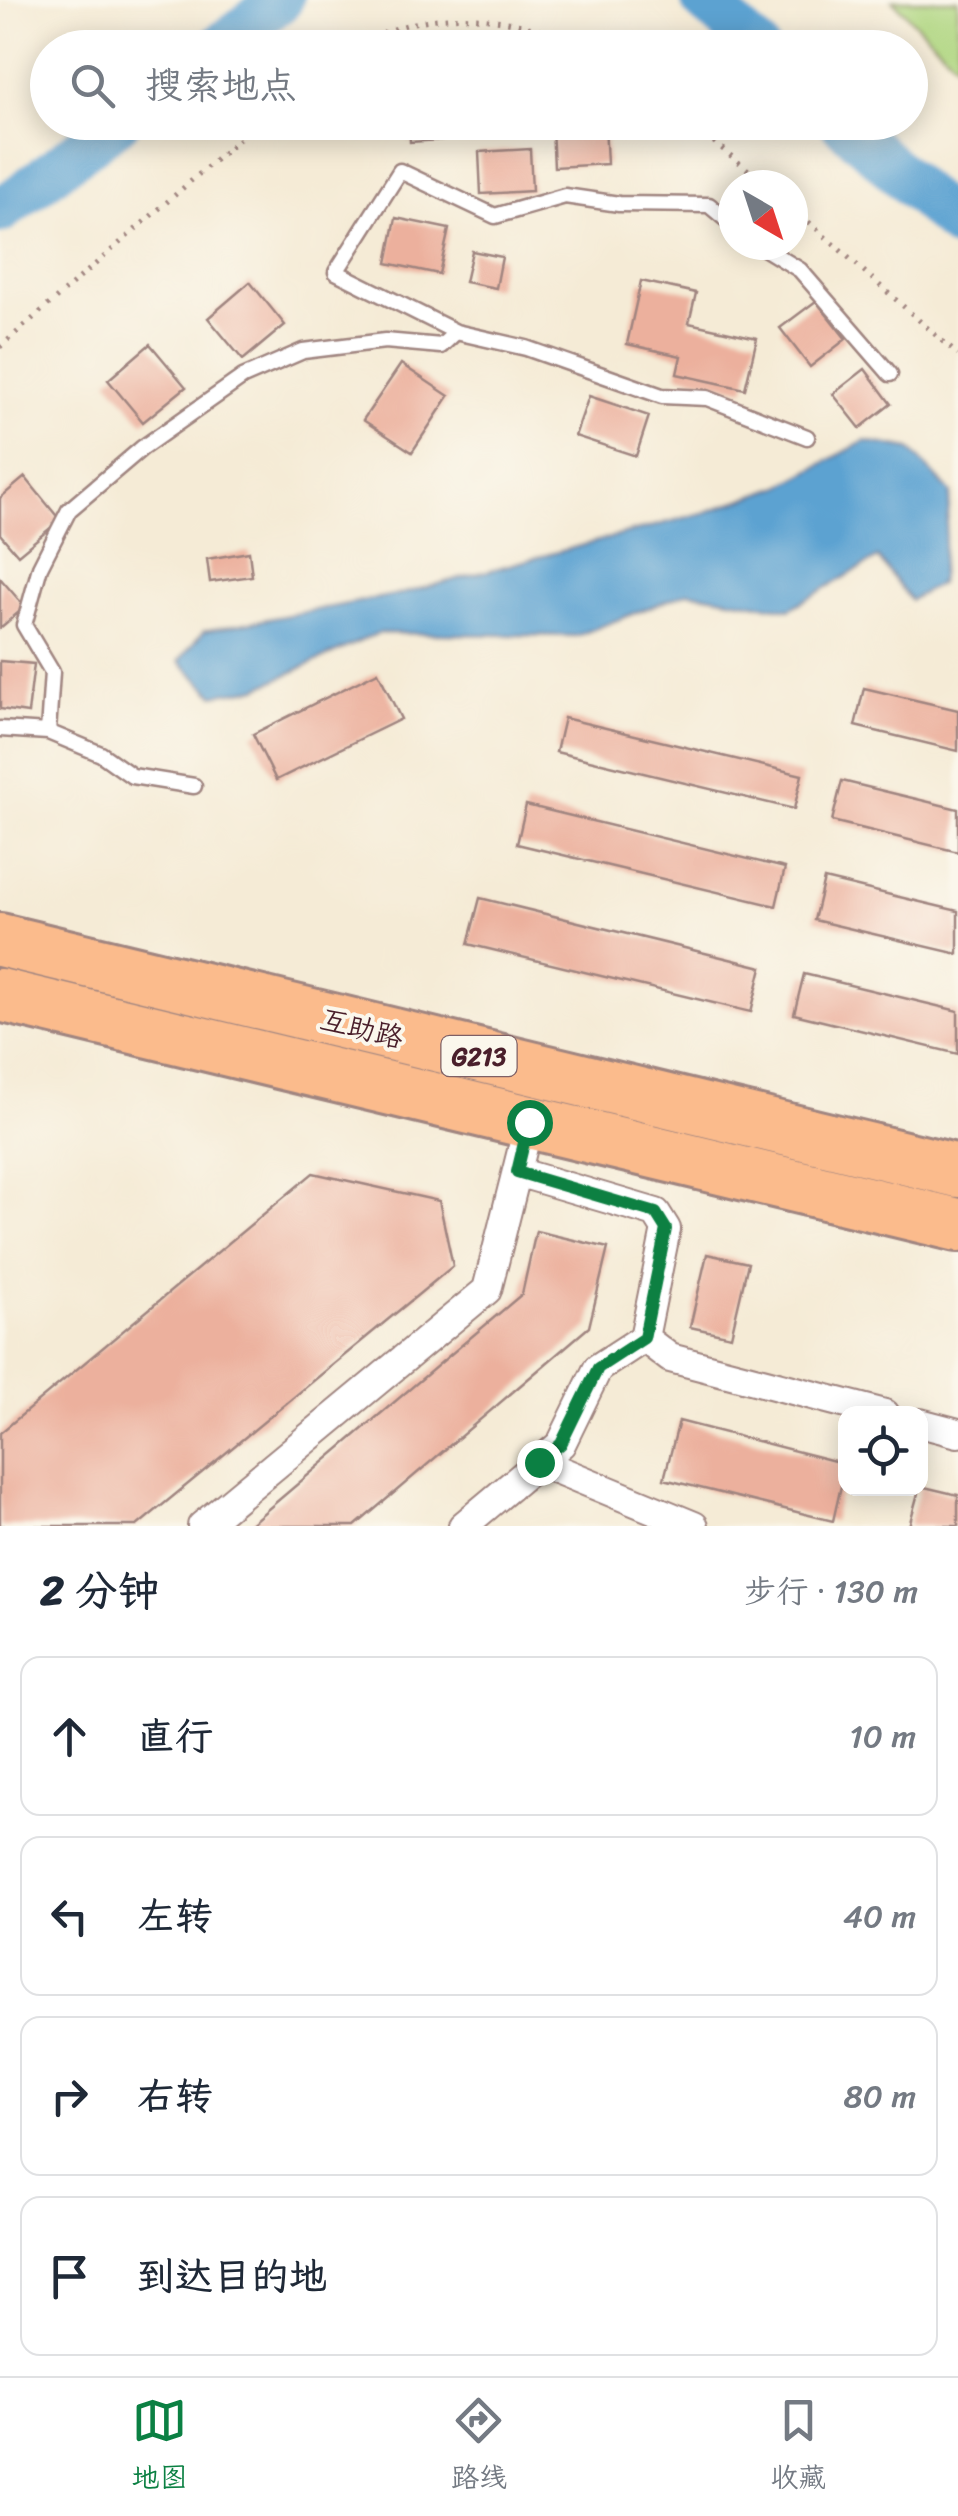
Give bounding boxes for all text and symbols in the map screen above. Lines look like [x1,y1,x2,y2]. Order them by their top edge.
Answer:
search box [30,30,928,140]
text: 搜索地点 [145,52,297,119]
icon: search [65,58,120,113]
north arrow [718,170,808,260]
street label: 互助路 [315,995,409,1062]
road number: G213 [442,1036,516,1076]
route start [507,1100,553,1146]
map controls [838,1406,928,1496]
button: locate [838,1406,928,1496]
route end [517,1440,563,1486]
text: 2 分钟 [40,1554,159,1628]
text: 步行 · 130 m [744,1563,918,1620]
text: 直行 [137,1703,213,1770]
text: 10 m [849,1708,916,1765]
icon: ahead [42,1709,97,1764]
text: 左转 [137,1883,213,1950]
text: 40 m [843,1888,916,1945]
icon: left [42,1889,97,1944]
text: 右转 [137,2063,213,2130]
text: 80 m [844,2068,916,2125]
icon: right [42,2069,97,2124]
text: 到达目的地 [137,2243,327,2310]
icon: arrive [42,2249,97,2304]
tab: 地图 [132,2393,188,2502]
tab: 路线 [451,2393,507,2502]
tab: 收藏 [770,2393,826,2502]

